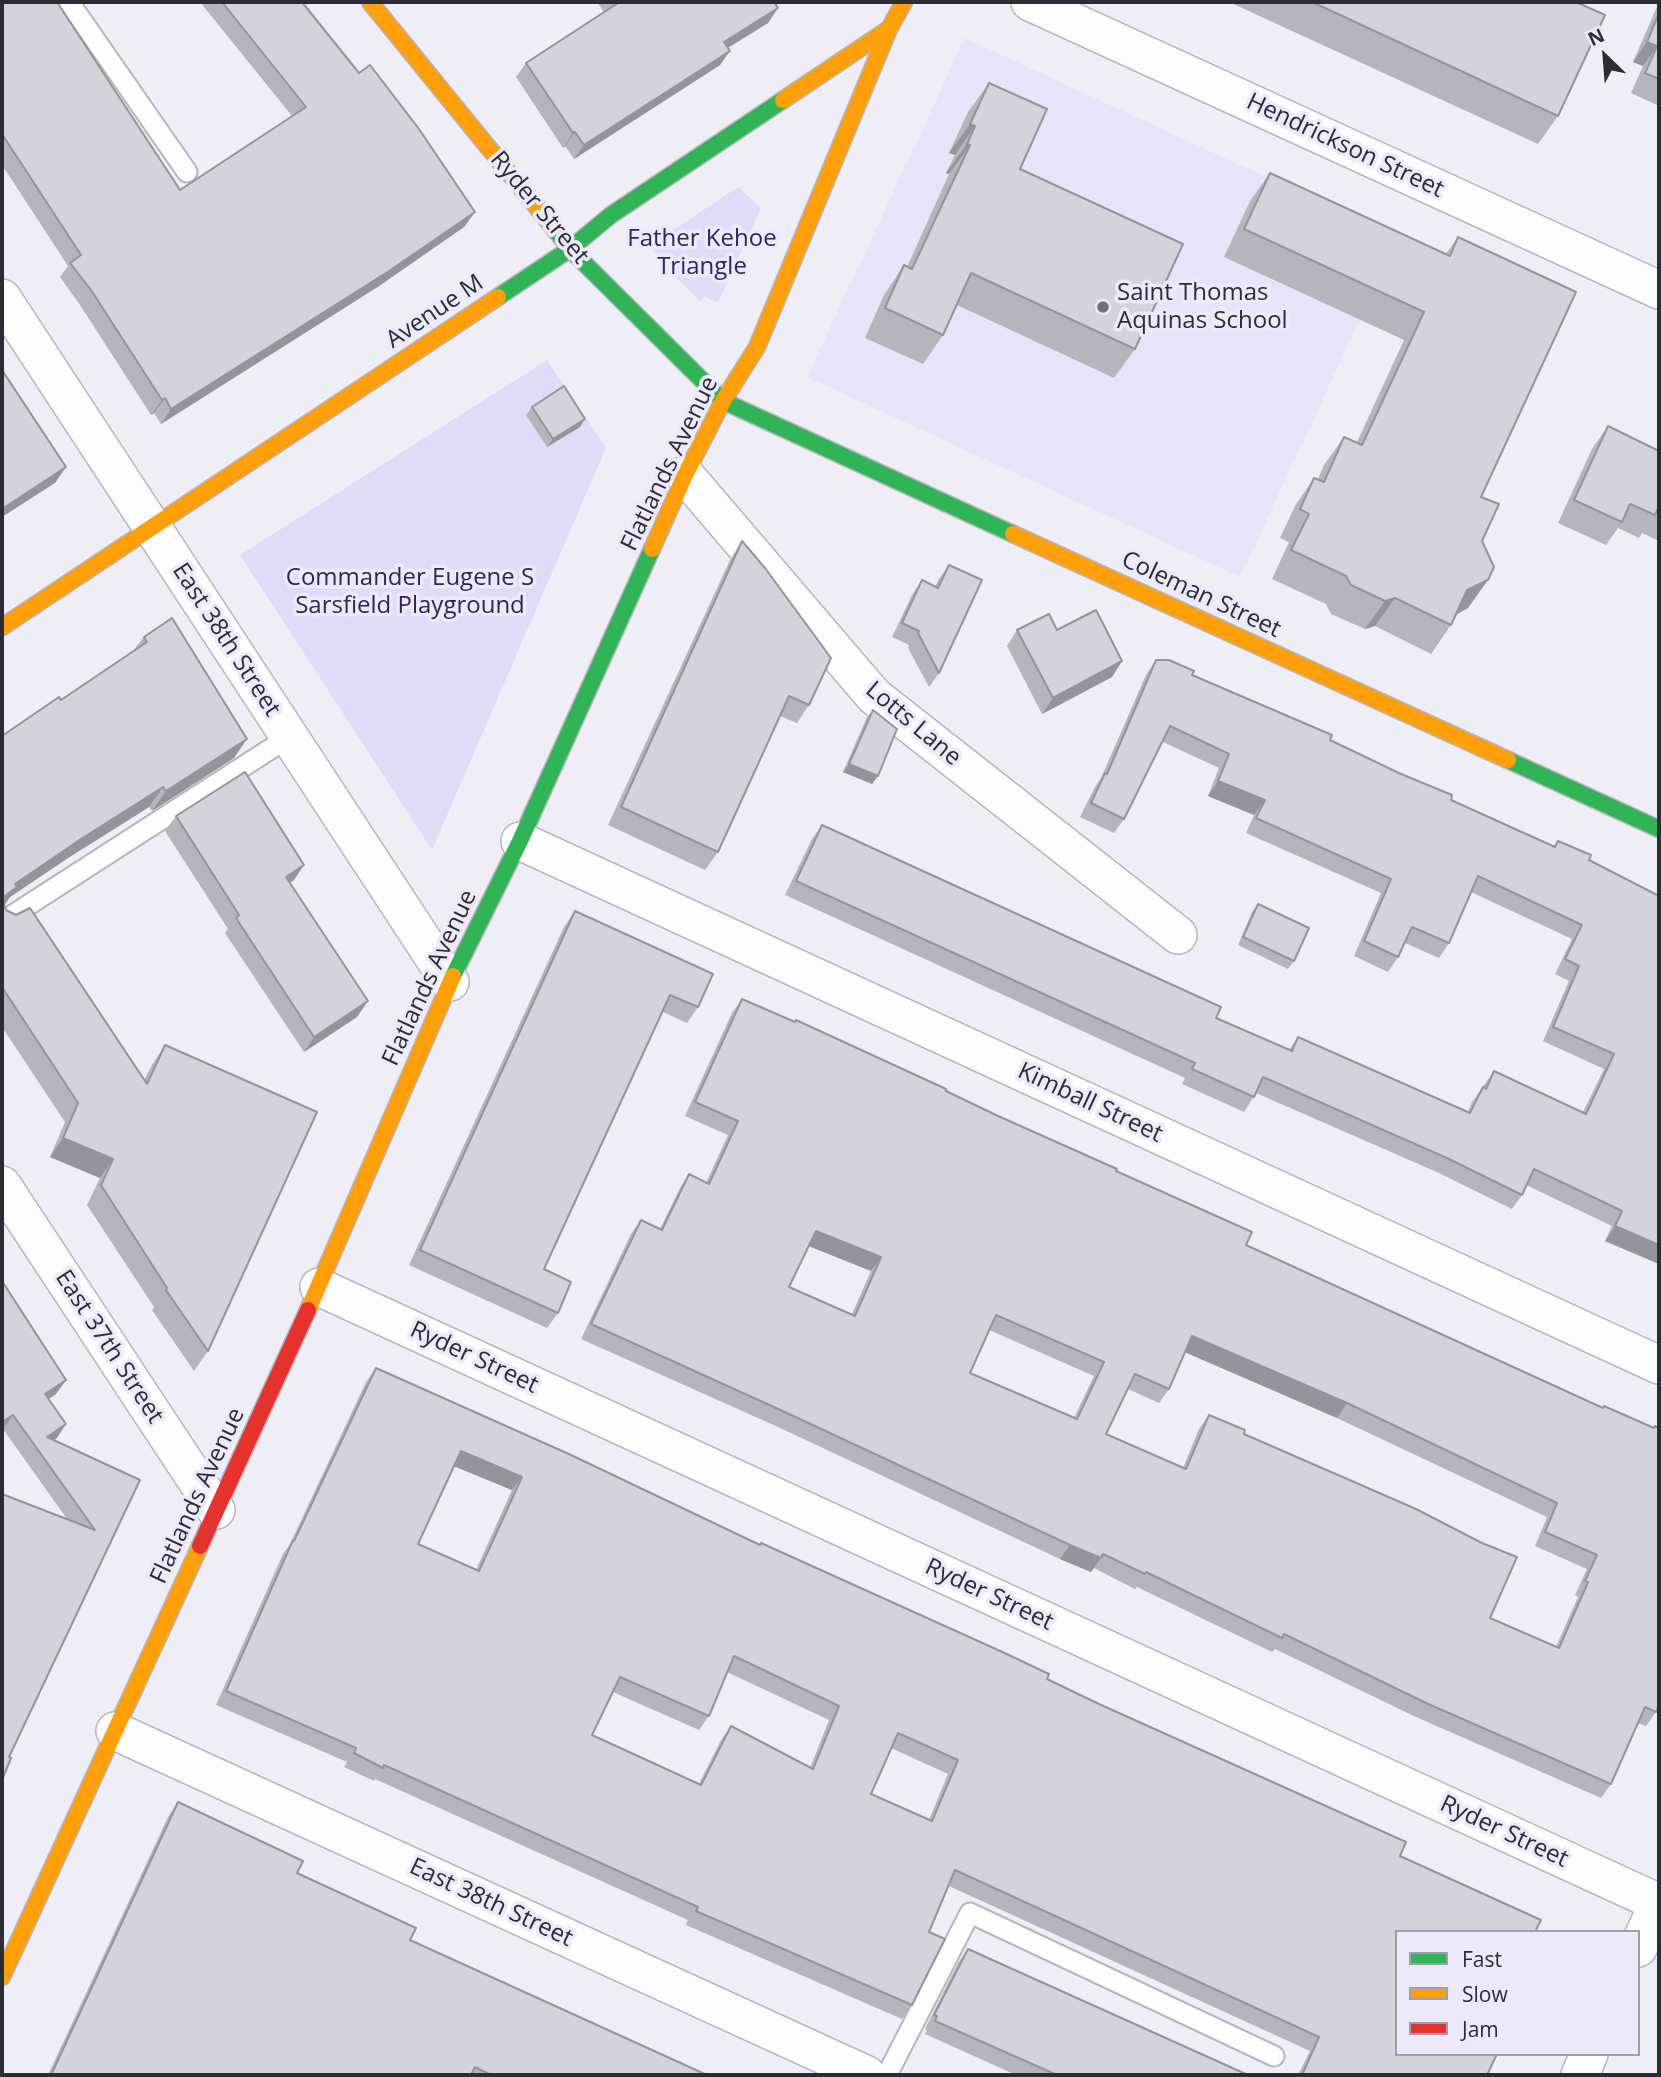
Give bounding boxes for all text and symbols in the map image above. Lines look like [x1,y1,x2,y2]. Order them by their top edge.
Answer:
north arrow [1570,21,1640,91]
text: N [1584,22,1609,52]
street label: Hendrickson Street [1242,88,1448,204]
street label: Ryder Street [484,146,594,270]
park label: Father Kehoe Triangle [627,225,777,281]
street label: Avenue M [381,269,489,355]
place label: Saint Thomas Aquinas School [1117,279,1288,335]
marker: Saint Thomas Aquinas School [1095,299,1111,315]
street label: Flatlands Avenue [615,372,725,556]
street label: Coleman Street [1117,545,1285,645]
street label: East 38th Street [166,558,286,722]
park label: Commander Eugene S Sarsfield Playground [286,564,534,620]
street label: Lotts Lane [859,676,967,772]
street label: Flatlands Avenue [377,886,483,1070]
street label: Kimball Street [1013,1057,1167,1149]
street label: East 37th Street [49,1265,169,1429]
street label: Ryder Street [405,1316,543,1400]
street label: Flatlands Avenue [145,1404,251,1588]
street label: Ryder Street [920,1553,1058,1637]
street label: Ryder Street [1435,1790,1573,1874]
street label: East 38th Street [405,1853,577,1953]
legend [1395,1930,1640,2056]
text: Fast [1462,1945,1502,1973]
text: Slow [1462,1980,1508,2008]
text: Jam [1462,2015,1499,2043]

